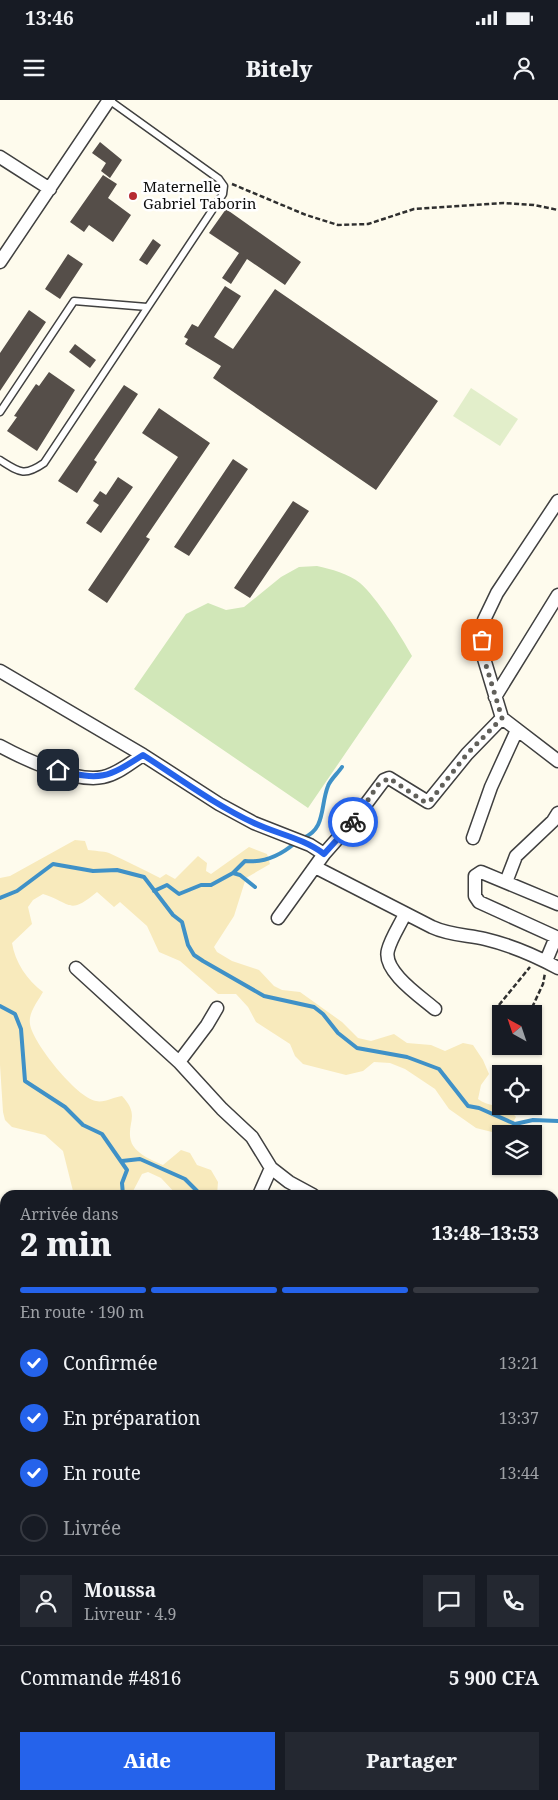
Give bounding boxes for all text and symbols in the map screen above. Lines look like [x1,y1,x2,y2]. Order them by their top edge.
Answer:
text: 13:46 [25,5,74,31]
text: Bitely [246,53,312,83]
icon: menu [20,54,48,82]
icon: person [510,54,538,82]
place label: Maternelle Gabriel Taborin [143,176,257,213]
marker: Maternelle Gabriel Taborin [127,190,139,202]
pin [461,619,503,661]
icon: bag [468,626,496,654]
pin [37,749,79,791]
icon: home [44,756,72,784]
courier [328,797,378,847]
icon: bike [339,808,367,836]
north arrow [492,1005,542,1055]
map controls [492,1005,542,1175]
button: locate [492,1065,542,1115]
button: layers [492,1125,542,1175]
text: Arrivée dans [20,1203,118,1225]
text: 13:48–13:53 [431,1220,539,1246]
text: 2 min [20,1222,112,1265]
text: En route · 190 m [20,1301,144,1323]
icon: check [20,1349,48,1377]
text: Confirmée [63,1350,158,1376]
text: 13:21 [499,1352,539,1374]
icon: check [20,1404,48,1432]
text: En préparation [63,1405,200,1431]
text: 13:37 [499,1407,539,1429]
icon: check [20,1459,48,1487]
text: En route [63,1460,141,1486]
text: 13:44 [499,1462,539,1484]
text: Livrée [63,1515,121,1541]
button: person [20,1575,72,1627]
button: chat [423,1575,475,1627]
button: phone [487,1575,539,1627]
text: Moussa [84,1577,156,1603]
text: Livreur · 4.9 [84,1603,176,1625]
text: Commande #4816 [20,1665,181,1691]
text: 5 900 CFA [449,1665,539,1691]
button: Aide [20,1732,275,1790]
button: Partager [285,1732,539,1790]

